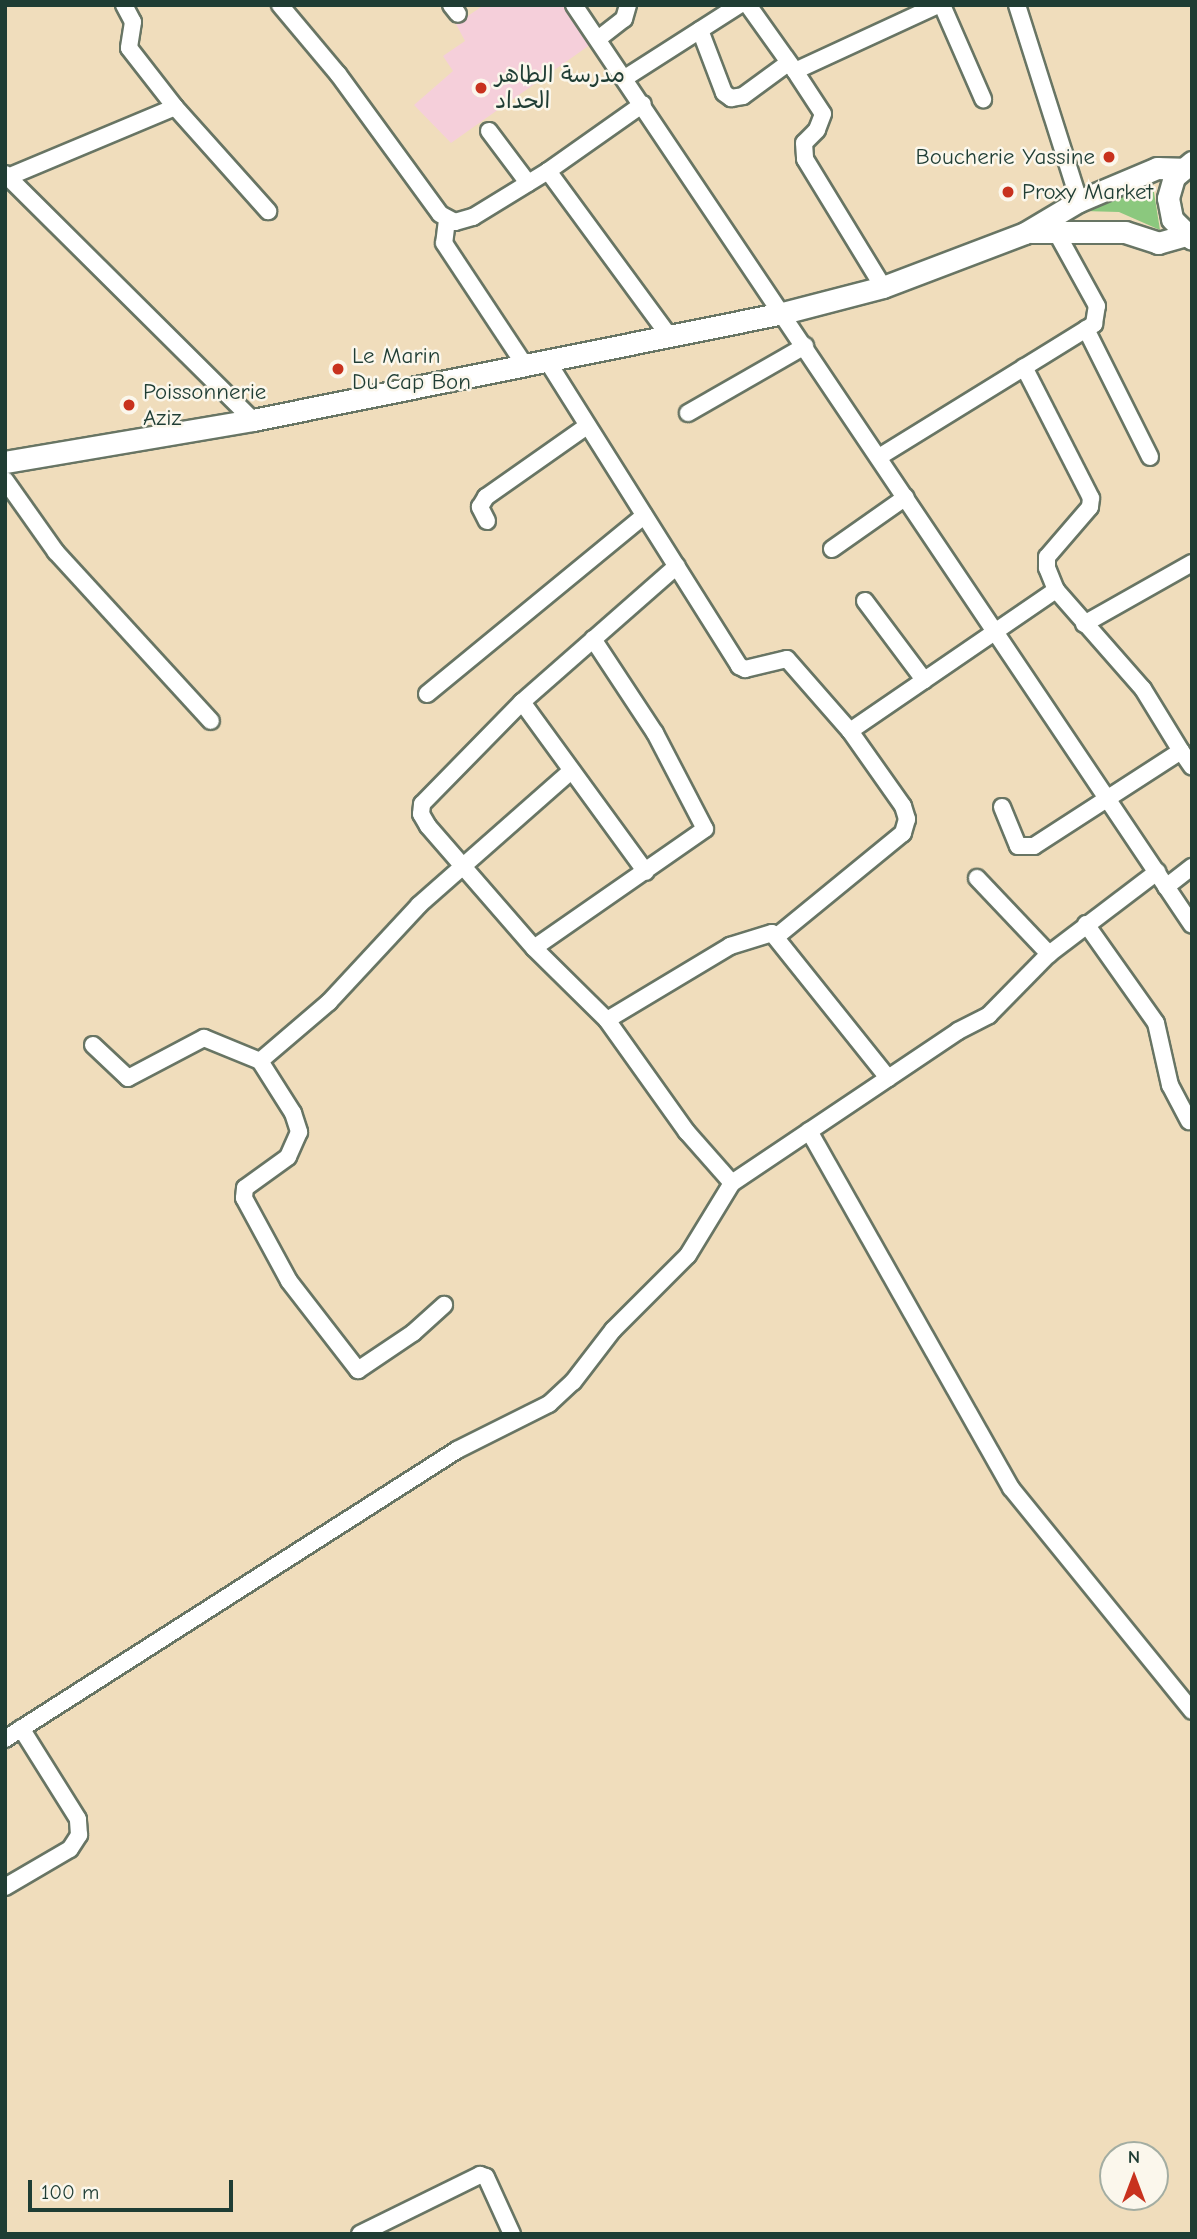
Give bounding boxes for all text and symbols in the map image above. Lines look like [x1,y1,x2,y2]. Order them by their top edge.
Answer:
place label: مدرسة الطاهر الحداد [495,61,625,115]
marker: مدرسة الطاهر الحداد [473,80,489,96]
place label: Boucherie Yassine [916,143,1095,171]
marker: Boucherie Yassine [1101,149,1117,165]
place label: Proxy Market [1022,178,1153,206]
marker: Proxy Market [1000,184,1016,200]
place label: Le Marin Du Cap Bon [352,342,471,396]
marker: Le Marin Du Cap Bon [330,361,346,377]
place label: Poissonnerie Aziz [143,378,266,432]
marker: Poissonnerie Aziz [121,397,137,413]
north arrow [1099,2141,1169,2211]
text: N [1128,2146,1140,2168]
scale bar [32,2166,236,2210]
text: 100 m [41,2180,99,2204]

